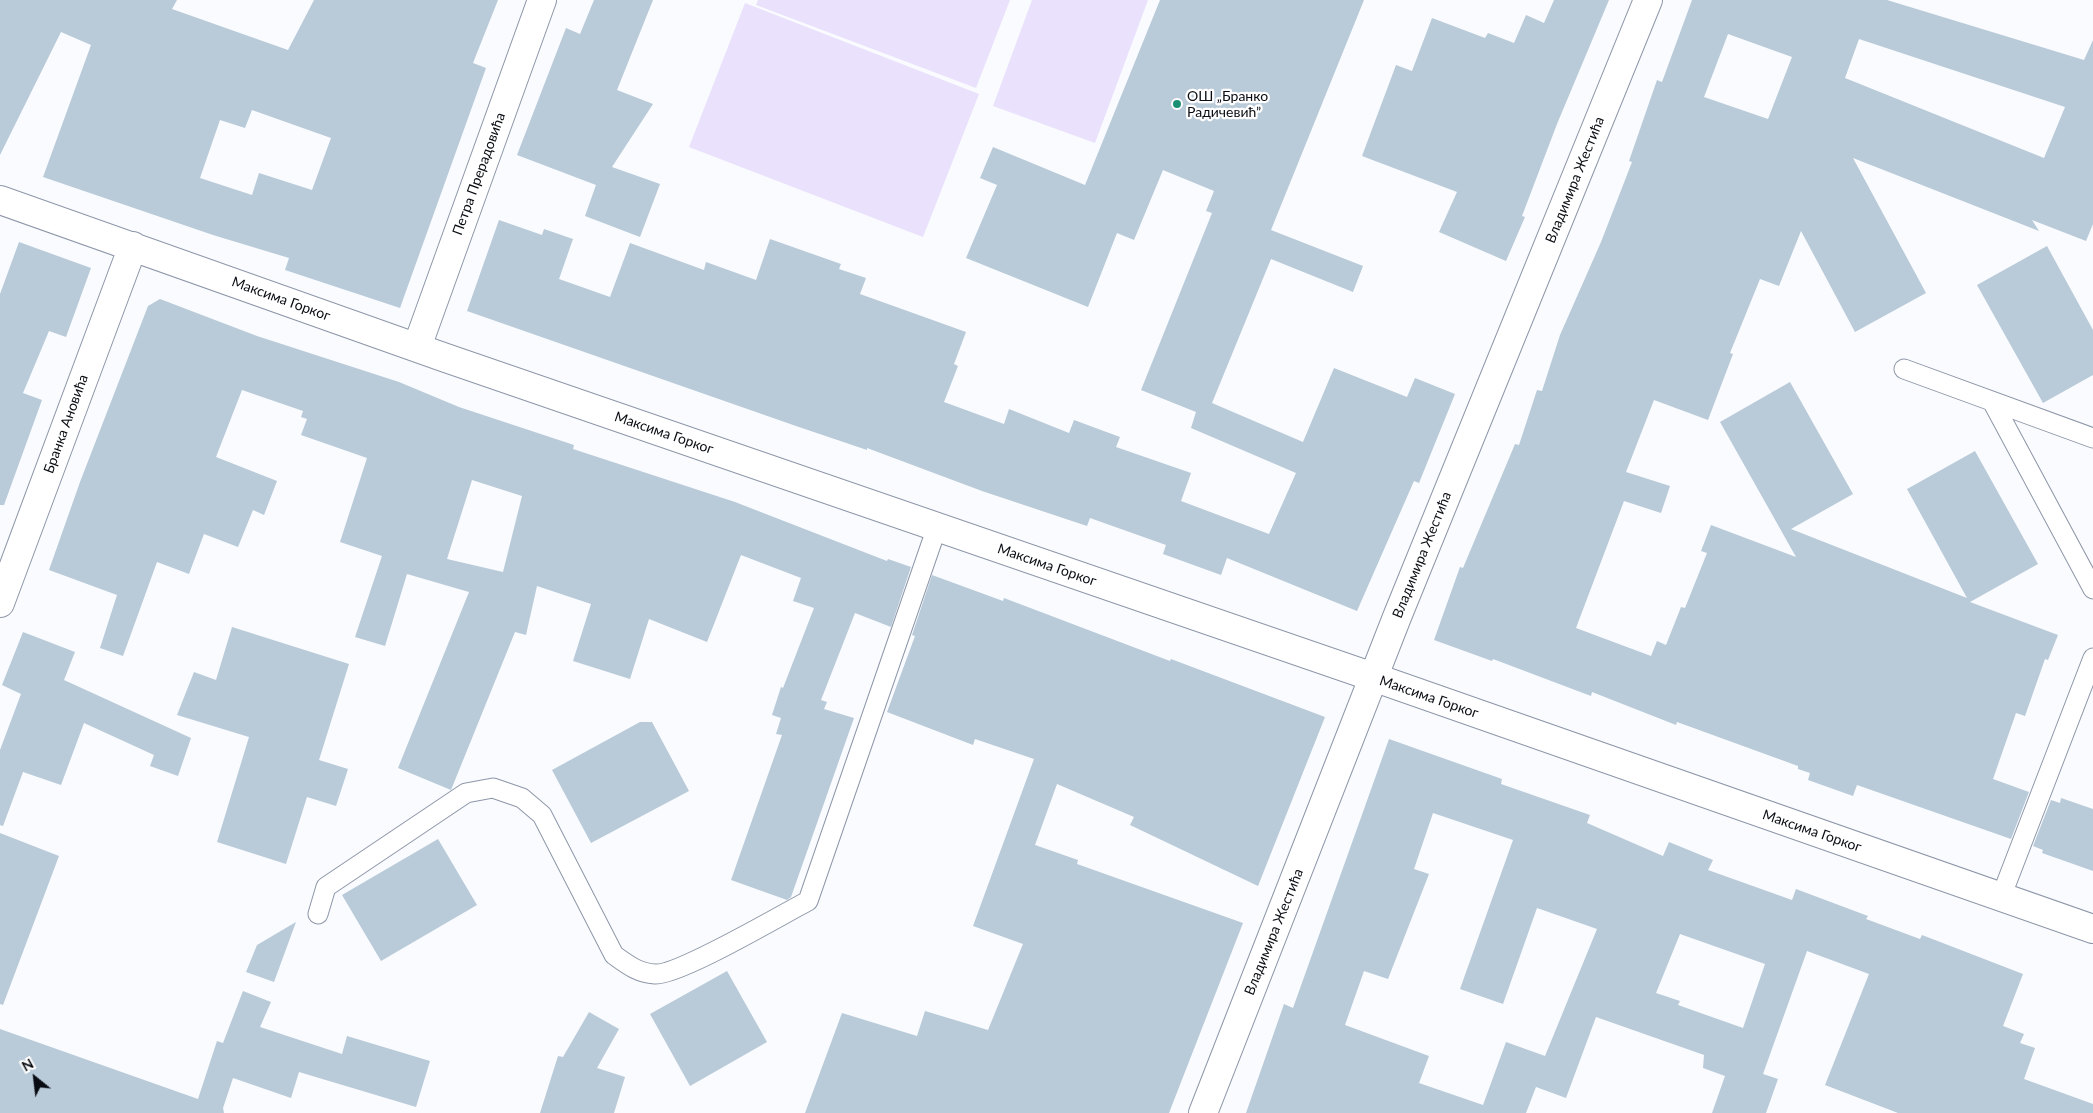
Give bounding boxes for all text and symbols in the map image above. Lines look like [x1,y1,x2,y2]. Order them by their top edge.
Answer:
place label: ОШ „Бранко Радичевић” [1187,88,1268,120]
marker: ОШ „Бранко Радичевић” [1171,98,1183,110]
street label: Петра Прерадовића [449,110,509,238]
street label: Владимира Жестића [1542,114,1608,246]
street label: Максима Горког [230,273,332,325]
street label: Бранка Ановића [40,372,92,476]
street label: Максима Горког [612,408,716,458]
street label: Владимира Жестића [1389,489,1455,621]
street label: Максима Горког [995,540,1099,590]
street label: Максима Горког [1377,672,1481,722]
street label: Максима Горког [1760,806,1864,856]
street label: Владимира Жестића [1241,866,1307,998]
north arrow [10,1053,60,1103]
text: N [19,1054,36,1074]

